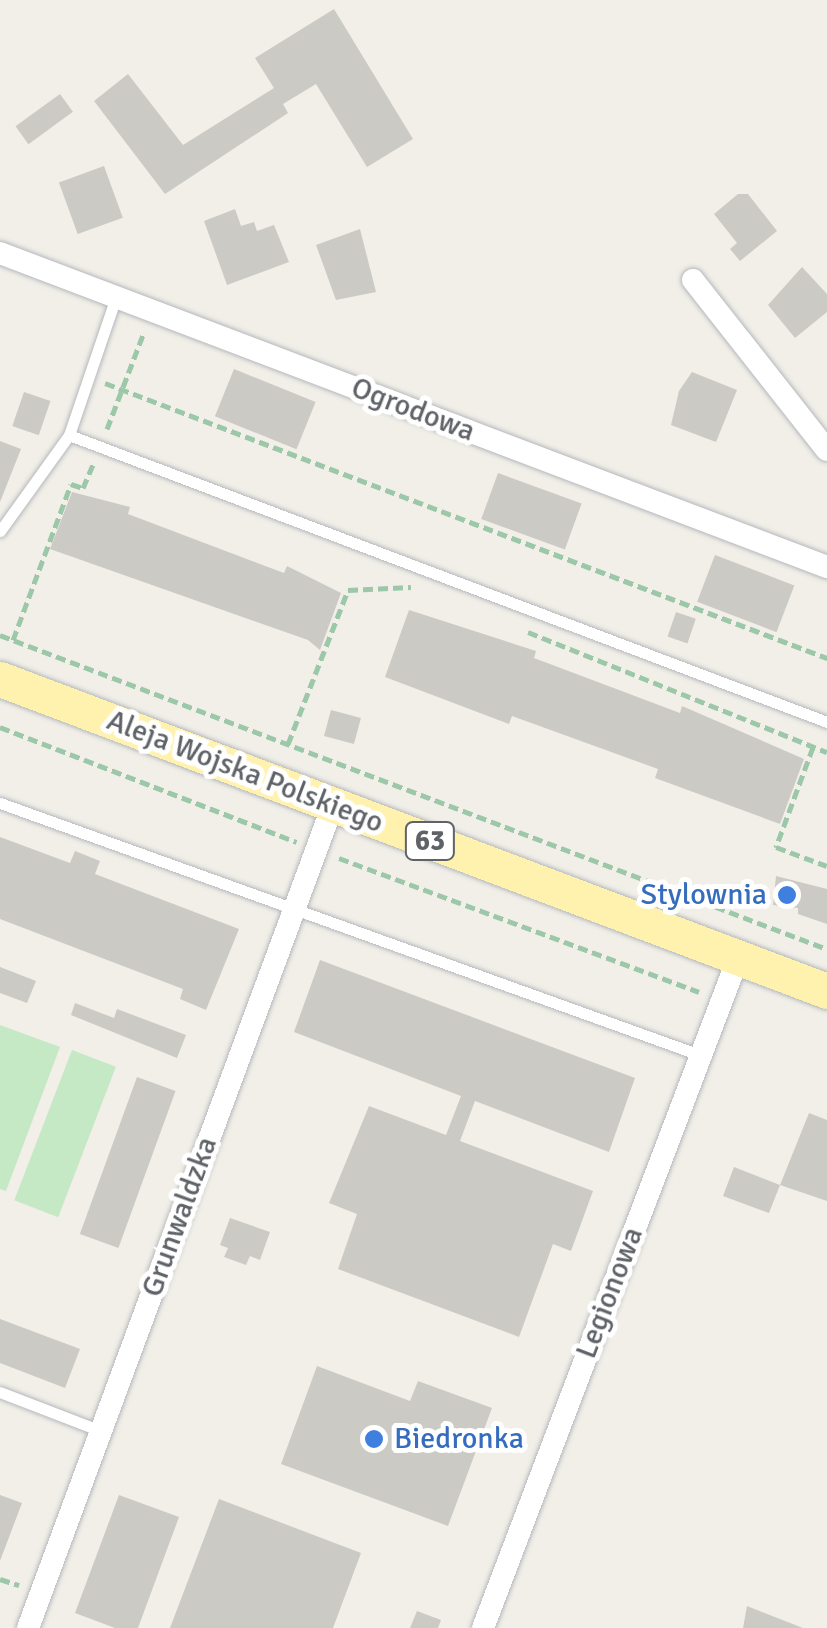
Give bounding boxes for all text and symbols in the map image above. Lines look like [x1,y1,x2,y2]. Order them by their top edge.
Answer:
street label: Ogrodowa [346,370,480,450]
street label: Aleja Wojska Polskiego [102,703,388,841]
road number: 63 [402,818,458,864]
place label: Stylownia [640,877,767,913]
marker: Stylownia [776,884,798,906]
street label: Grunwaldzka [134,1132,226,1302]
street label: Legionowa [569,1222,651,1364]
place label: Biedronka [394,1421,524,1457]
marker: Biedronka [363,1428,385,1450]

